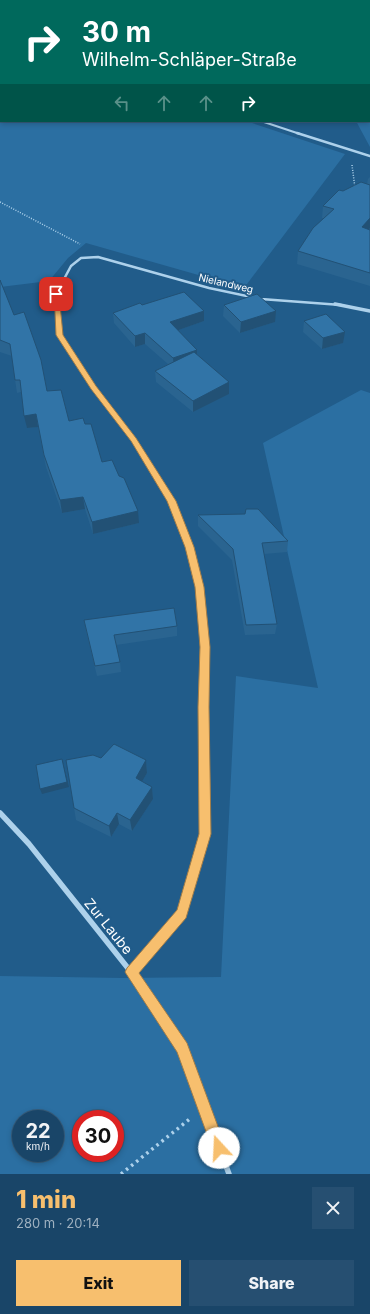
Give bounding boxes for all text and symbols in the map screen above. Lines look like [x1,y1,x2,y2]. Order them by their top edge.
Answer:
text: 30 m [82,15,151,49]
icon: right [16,16,68,68]
text: Wilhelm-Schläper-Straße [82,49,297,70]
icon: left [111,92,133,114]
icon: ahead [153,92,175,114]
icon: ahead [195,92,217,114]
icon: right [237,92,259,114]
street label: Nielandweg [197,271,255,295]
pin [39,277,73,311]
icon: arrive [45,283,67,305]
street label: Zur Laube [81,895,137,957]
speed limit sign: 30 [72,1110,124,1162]
text: 22 [25,1119,51,1143]
position arrow [198,1127,240,1169]
text: km/h [26,1140,50,1152]
text: 1 min [16,1185,76,1214]
button: close [312,1187,354,1229]
text: 280 m · 20:14 [16,1215,100,1231]
button: Exit [16,1260,181,1306]
button: Share [189,1260,354,1306]

